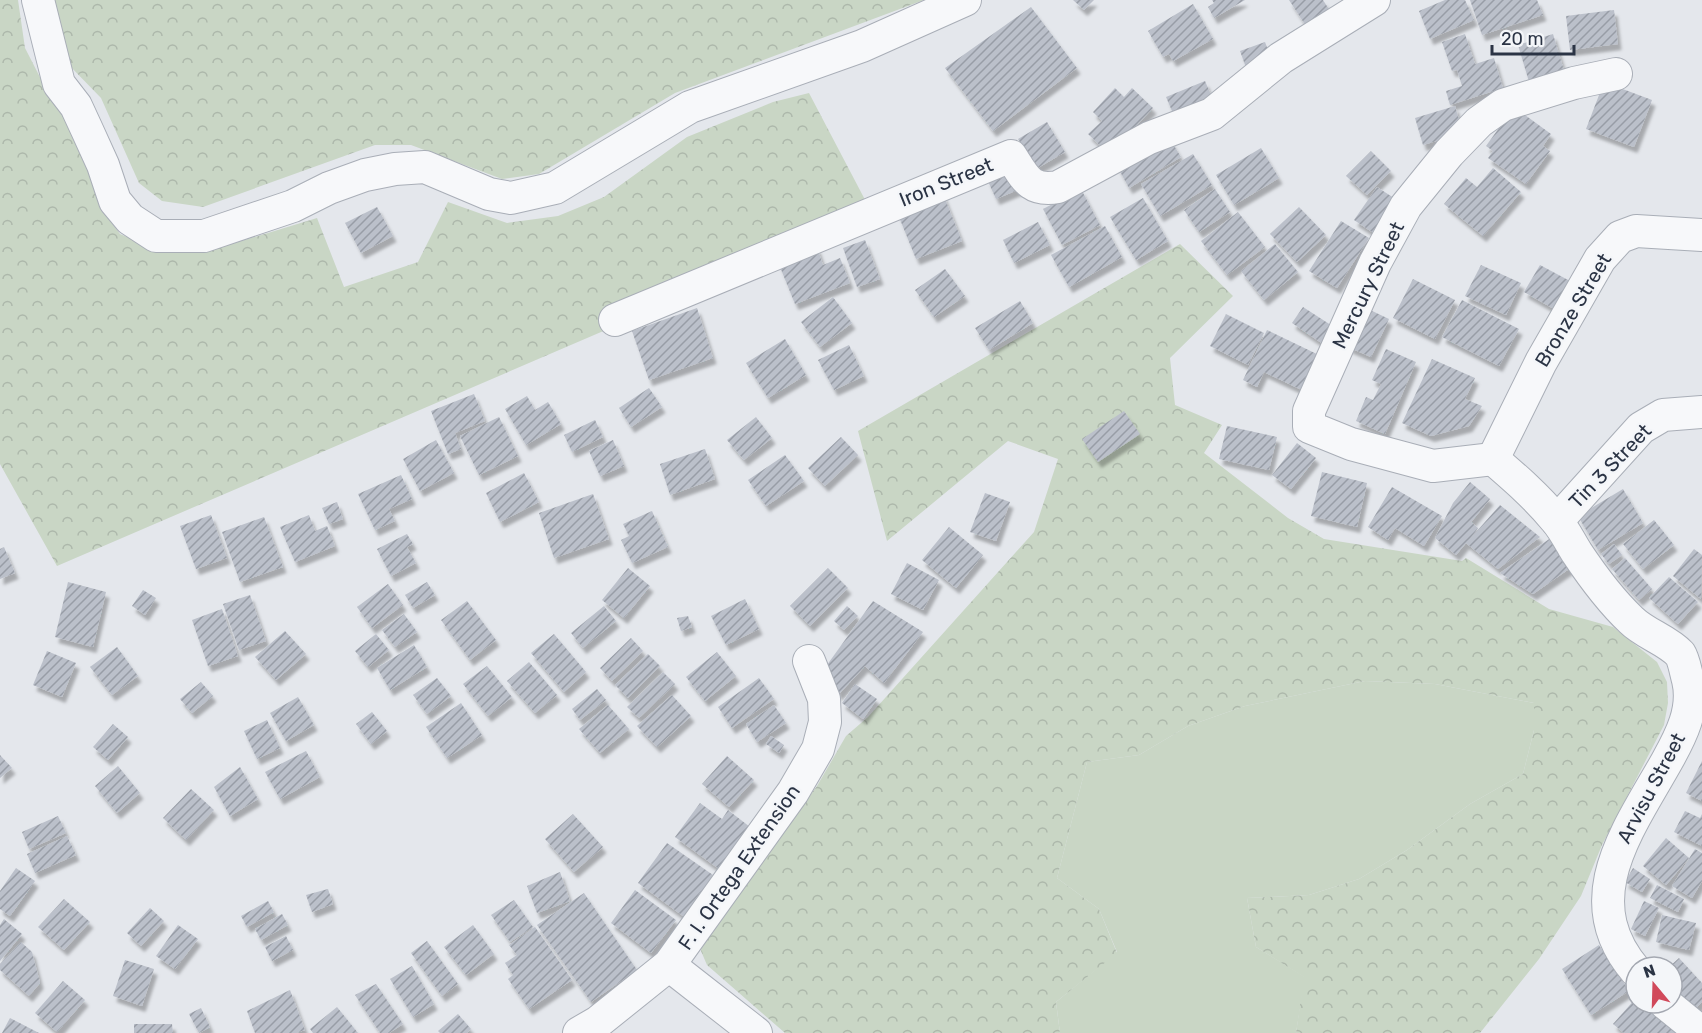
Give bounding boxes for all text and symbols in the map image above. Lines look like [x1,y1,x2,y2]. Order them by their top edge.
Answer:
scale bar [1492,18,1574,56]
text: 20 m [1501,28,1543,50]
street label: Iron Street [896,152,997,212]
street label: Mercury Street [1327,217,1409,352]
street label: Bronze Street [1530,249,1616,371]
street label: Tin 3 Street [1564,419,1656,513]
street label: Arvisu Street [1612,728,1690,847]
street label: F. I. Ortega Extension [673,780,805,954]
north arrow [1624,955,1684,1015]
text: N [1641,960,1658,982]

